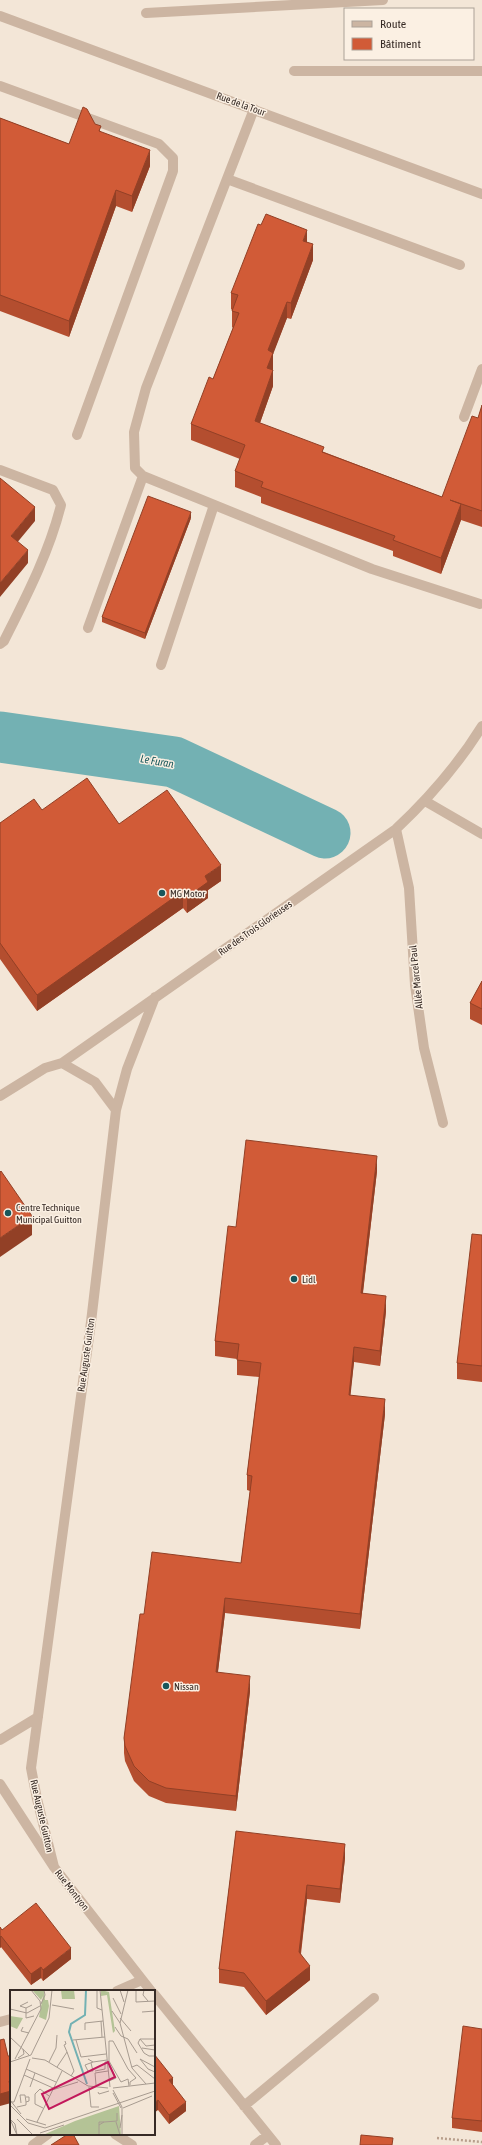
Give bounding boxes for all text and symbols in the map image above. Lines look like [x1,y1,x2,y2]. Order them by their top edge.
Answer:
legend [344,8,474,60]
text: Route [380,17,406,31]
text: Bâtiment [380,37,421,51]
street label: Rue de la Tour [215,90,268,118]
water label: Le Furan [139,752,175,770]
marker: MG Motor [157,888,167,898]
place label: MG Motor [170,888,206,899]
street label: Rue des Trois Glorieuses [216,898,294,958]
street label: Allée Marcel Paul [407,944,425,1009]
place label: Centre Technique Municipal Guitton [16,1202,82,1225]
marker: Centre Technique Municipal Guitton [3,1208,13,1218]
marker: Lidl [289,1274,299,1284]
place label: Lidl [302,1274,316,1285]
street label: Rue Auguste Guitton [75,1317,97,1393]
marker: Nissan [161,1681,171,1691]
place label: Nissan [174,1681,199,1692]
street label: Rue Auguste Guitton [28,1778,56,1854]
street label: Rue Montyon [53,1868,91,1913]
inset map [10,1990,155,2135]

